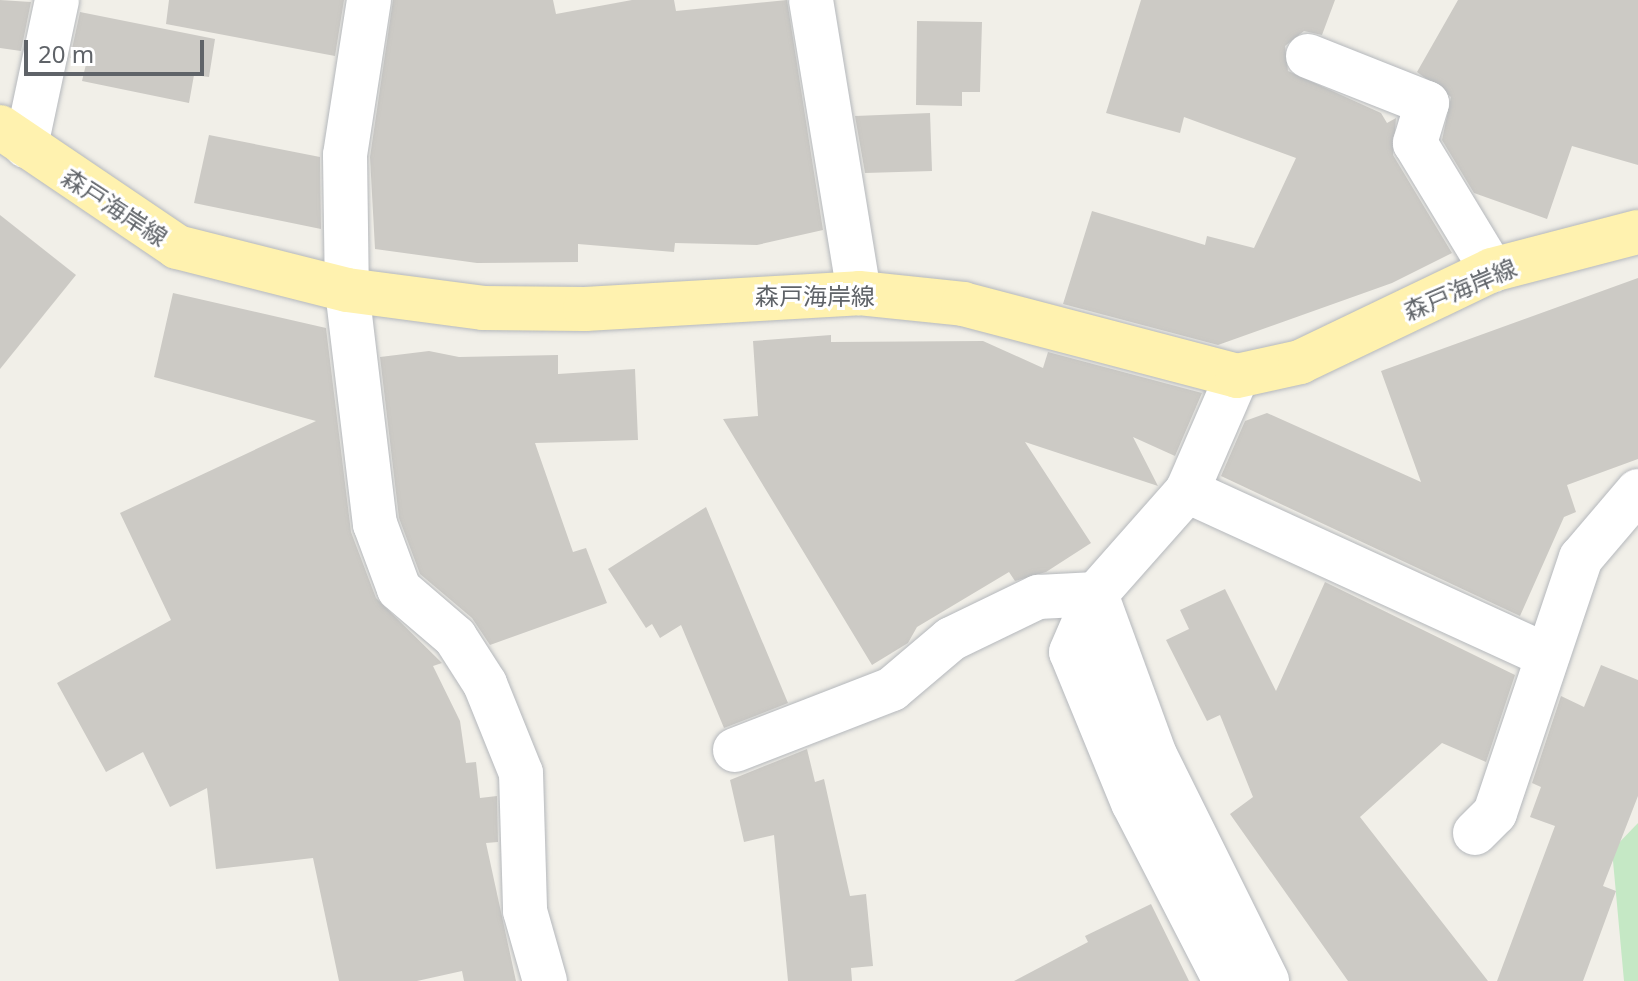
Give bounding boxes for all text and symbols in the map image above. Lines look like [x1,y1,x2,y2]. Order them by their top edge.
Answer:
scale bar [28,24,208,74]
text: 20 m [38,37,94,70]
street label: 森戸海岸線 [57,162,173,252]
street label: 森戸海岸線 [1399,252,1521,326]
street label: 森戸海岸線 [755,282,875,310]

